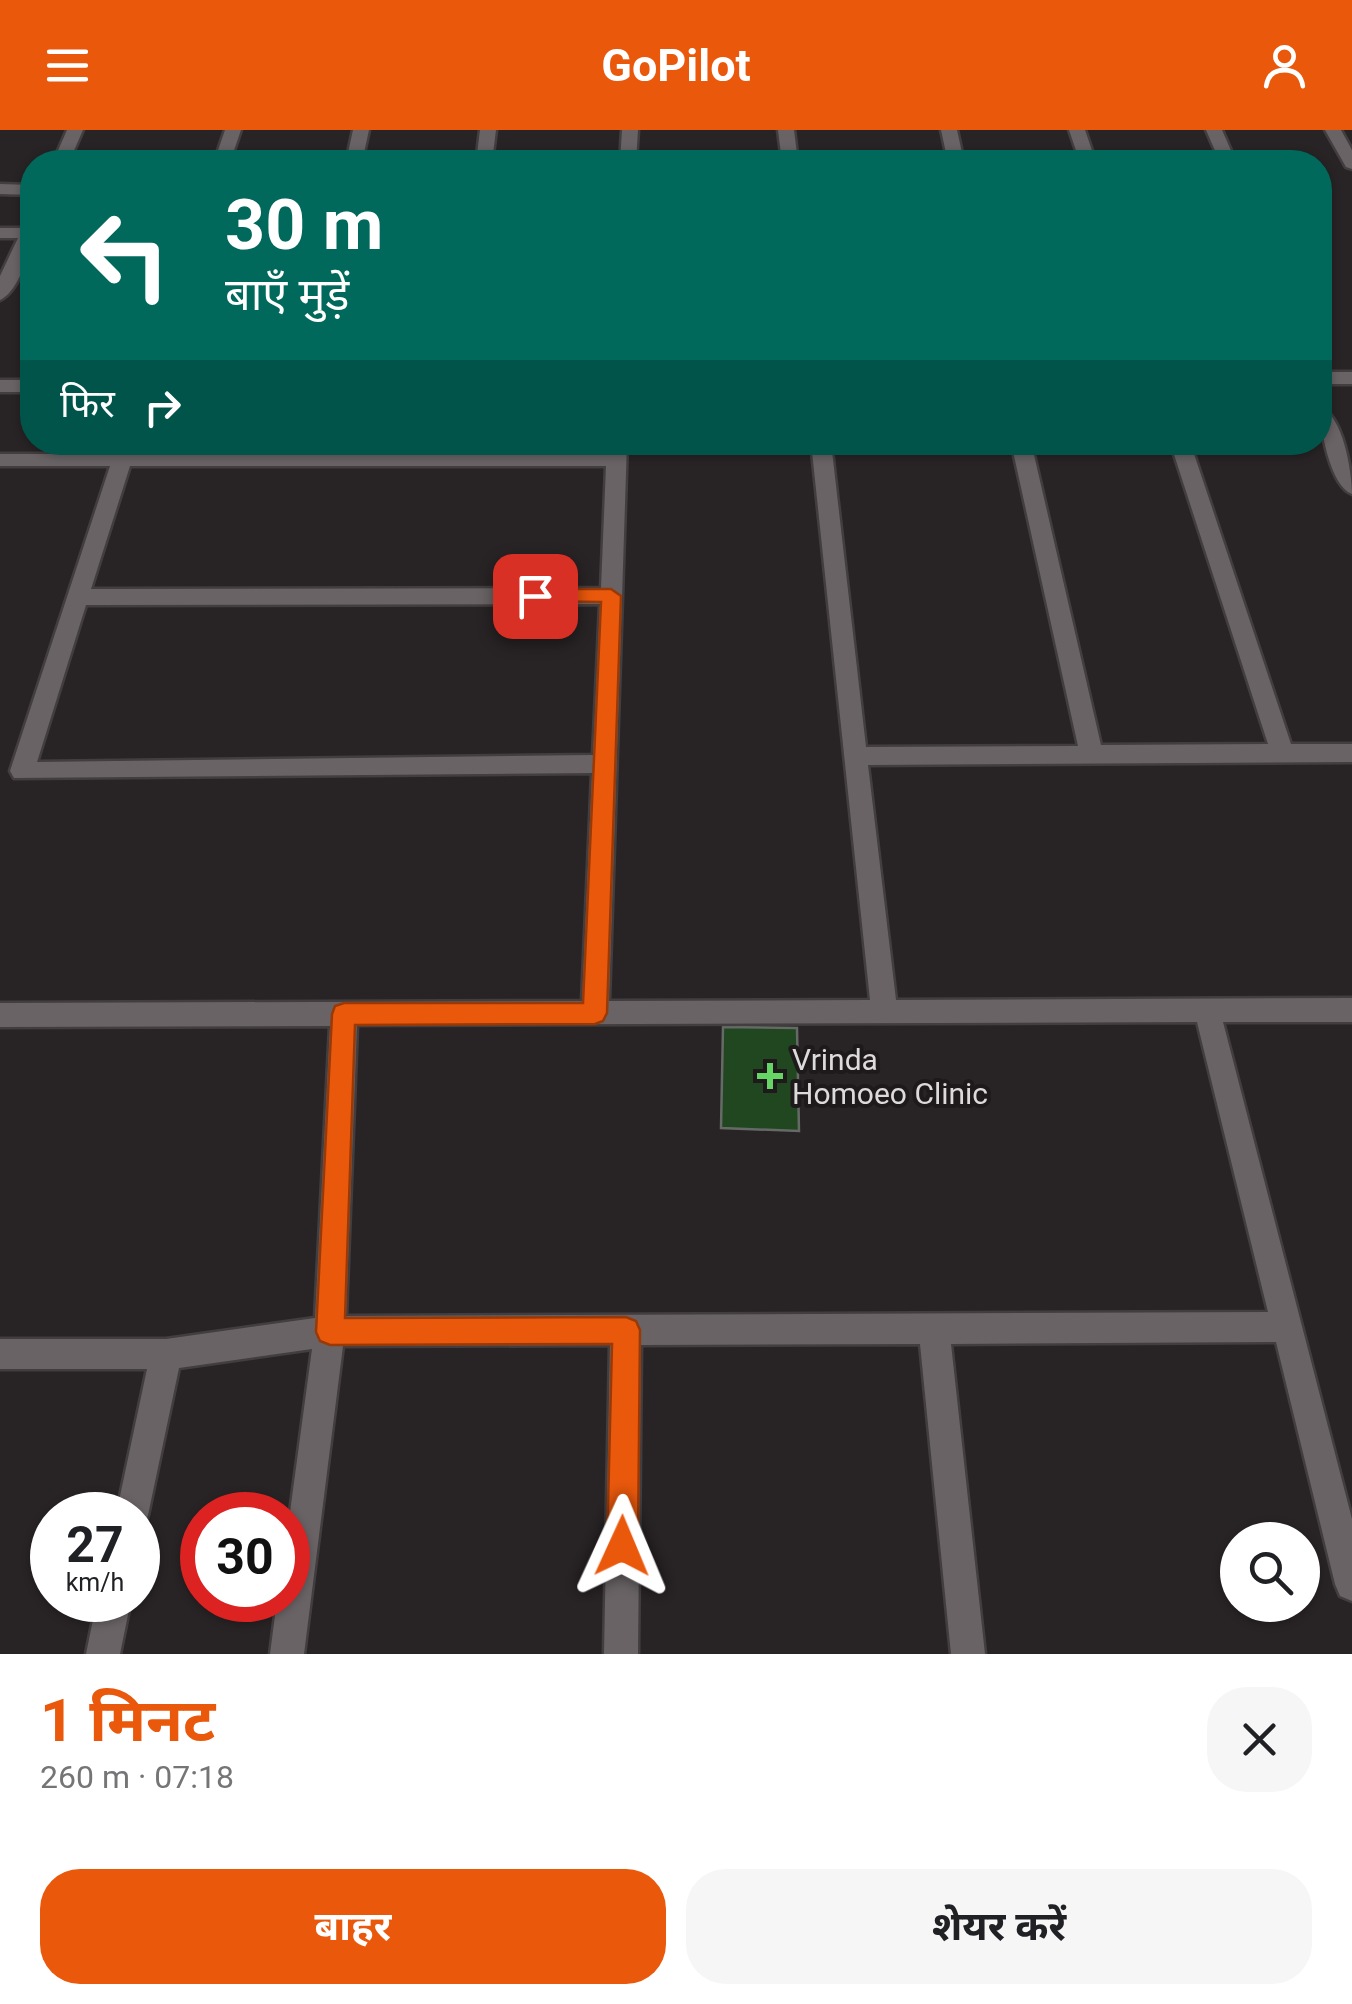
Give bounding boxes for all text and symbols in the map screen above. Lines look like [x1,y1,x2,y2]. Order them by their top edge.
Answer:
icon: menu [40,38,95,93]
icon: person [1257,38,1312,93]
text: GoPilot [601,39,751,92]
text: 30 m [225,184,383,266]
icon: left [60,190,190,320]
text: बाएँ मुड़ें [225,268,349,321]
icon: right [135,380,190,435]
text: फिर [60,382,115,426]
pin [493,554,578,639]
icon: arrive [508,569,563,624]
place label: Vrinda Homoeo Clinic [792,1042,988,1111]
marker: Vrinda Homoeo Clinic [757,1063,783,1089]
speed limit sign: 30 [180,1492,310,1622]
position arrow [570,1494,674,1598]
text: 27 [66,1516,124,1574]
map controls [1220,1522,1320,1622]
button: search [1220,1522,1320,1622]
text: km/h [66,1568,124,1597]
text: 1 मिनट [40,1685,215,1756]
button: close [1207,1687,1312,1792]
text: 260 m · 07:18 [40,1758,234,1796]
button: बाहर [40,1869,666,1984]
button: शेयर करें [686,1869,1312,1984]

